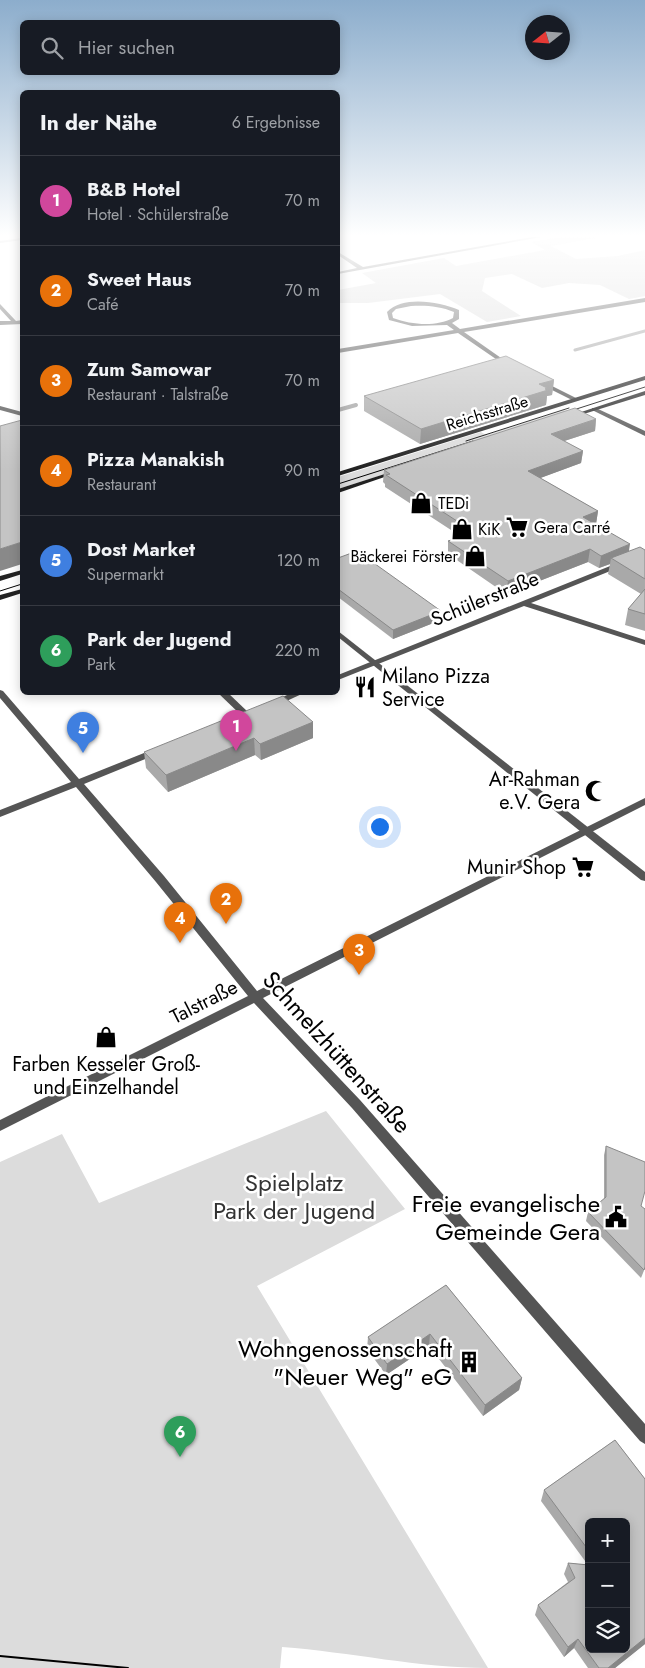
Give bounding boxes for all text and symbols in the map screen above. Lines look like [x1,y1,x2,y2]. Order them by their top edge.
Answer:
north arrow [525,15,570,60]
search box [20,20,340,75]
icon: search [38,34,66,62]
text: Hier suchen [78,34,175,61]
text: In der Nähe [40,108,157,138]
text: 6 Ergebnisse [232,111,320,134]
text: B&B Hotel [87,176,180,203]
text: 1 [52,189,60,212]
text: 70 m [285,189,320,212]
text: Hotel · Schülerstraße [87,203,229,226]
text: Sweet Haus [87,266,191,293]
text: 2 [51,279,61,302]
text: 70 m [285,279,320,302]
text: Café [87,293,118,316]
text: Zum Samowar [87,356,212,383]
text: 3 [51,369,61,392]
text: 70 m [285,369,320,392]
text: Restaurant · Talstraße [87,383,228,406]
street label: Reichsstraße [443,390,531,436]
text: Pizza Manakish [87,446,224,473]
text: 4 [50,459,62,482]
text: 90 m [284,459,320,482]
text: Restaurant [87,473,156,496]
shop icon: TEDi [408,490,434,516]
place label: TEDi [438,492,469,515]
supermarket icon: Gera Carré [504,514,530,540]
shop icon: KiK [449,516,475,542]
place label: Gera Carré [534,516,610,539]
place label: KiK [478,518,500,541]
text: Dost Market [87,536,195,563]
shop icon: Bäckerei Förster [462,543,488,569]
place label: Bäckerei Förster [350,545,459,568]
text: 5 [51,549,61,572]
text: 120 m [277,549,320,572]
text: Supermarkt [87,563,164,586]
street label: Schülerstraße [427,564,543,634]
text: Park der Jugend [87,626,231,653]
text: 6 [51,639,61,662]
text: 220 m [275,639,320,662]
text: Park [87,653,116,676]
place label: Milano Pizza Service [382,662,490,714]
restaurant icon: Milano Pizza Service [352,674,378,700]
pin: 1 [220,710,252,751]
pin: 5 [67,712,99,753]
place label: Ar-Rahman e.V. Gera [489,765,580,817]
mosque icon: Ar-Rahman e.V. Gera [583,778,609,804]
your location [367,814,393,840]
place label: Munir Shop [467,853,566,882]
supermarket icon: Munir Shop [570,854,596,880]
pin: 2 [210,883,242,924]
pin: 4 [164,902,196,943]
pin: 3 [343,934,375,975]
street label: Schmelzhüttenstraße [255,963,419,1141]
street label: Talstraße [165,973,243,1031]
shop icon: Farben Kesseler Groß- und Einzelhandel [93,1024,119,1050]
place label: Farben Kesseler Groß- und Einzelhandel [12,1050,201,1102]
park label: Spielplatz Park der Jugend [213,1165,375,1228]
place label: Freie evangelische Gemeinde Gera [412,1186,600,1249]
public building icon: Freie evangelische Gemeinde Gera [603,1204,629,1230]
place label: Wohngenossenschaft "Neuer Weg" eG [238,1331,452,1394]
building icon: Wohngenossenschaft "Neuer Weg" eG [456,1349,482,1375]
pin: 6 [164,1416,196,1457]
map controls [585,1518,630,1653]
button: + [585,1518,630,1563]
button: − [585,1563,630,1608]
button: layers [585,1608,630,1653]

